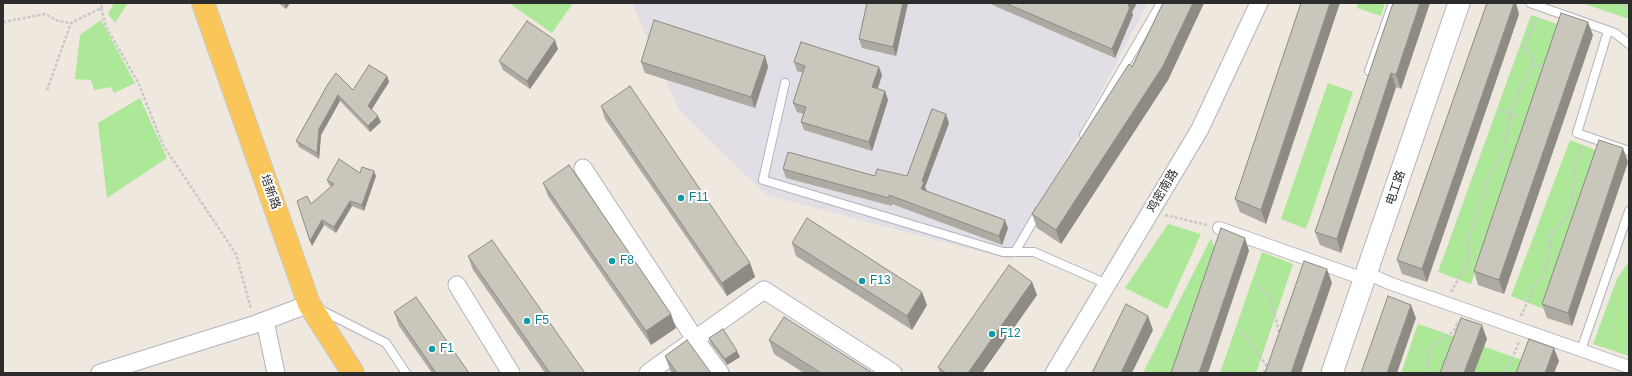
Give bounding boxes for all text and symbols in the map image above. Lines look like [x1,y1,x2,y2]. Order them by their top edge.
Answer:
street label: 鸡密南路 [1144,167,1182,215]
street label: 电工路 [1383,169,1409,207]
street label: 培新路 [257,173,283,211]
place label: F11 [689,191,709,205]
marker: F11 [676,193,686,203]
place label: F8 [620,254,634,268]
marker: F8 [607,256,617,266]
place label: F13 [870,274,891,288]
marker: F13 [857,276,867,286]
place label: F5 [535,314,549,328]
marker: F5 [522,316,532,326]
place label: F12 [1000,327,1021,341]
marker: F12 [987,329,997,339]
place label: F1 [440,342,454,356]
marker: F1 [427,344,437,354]

